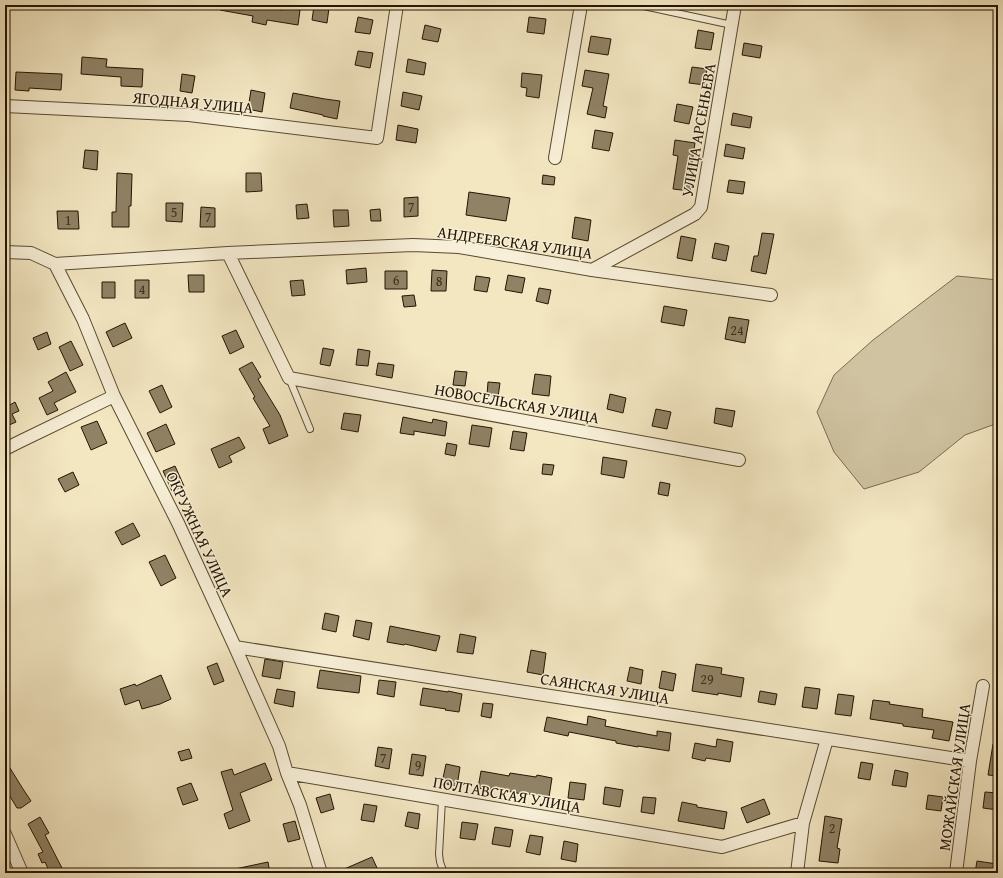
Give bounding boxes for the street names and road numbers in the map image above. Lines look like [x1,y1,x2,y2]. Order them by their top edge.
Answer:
street label: УЛИЦА АРСЕНЬЕВА [674,61,722,199]
street label: ЯГОДНАЯ УЛИЦА [131,85,255,119]
street label: АНДРЕЕВСКАЯ УЛИЦА [436,219,594,265]
street label: НОВОСЕЛЬСКАЯ УЛИЦА [433,377,602,429]
street label: ОКРУЖНАЯ УЛИЦА [160,467,240,601]
street label: САЯНСКАЯ УЛИЦА [539,666,672,710]
street label: МОЖАЙСКАЯ УЛИЦА [932,701,976,852]
street label: ПОЛТАВСКАЯ УЛИЦА [431,769,583,819]

